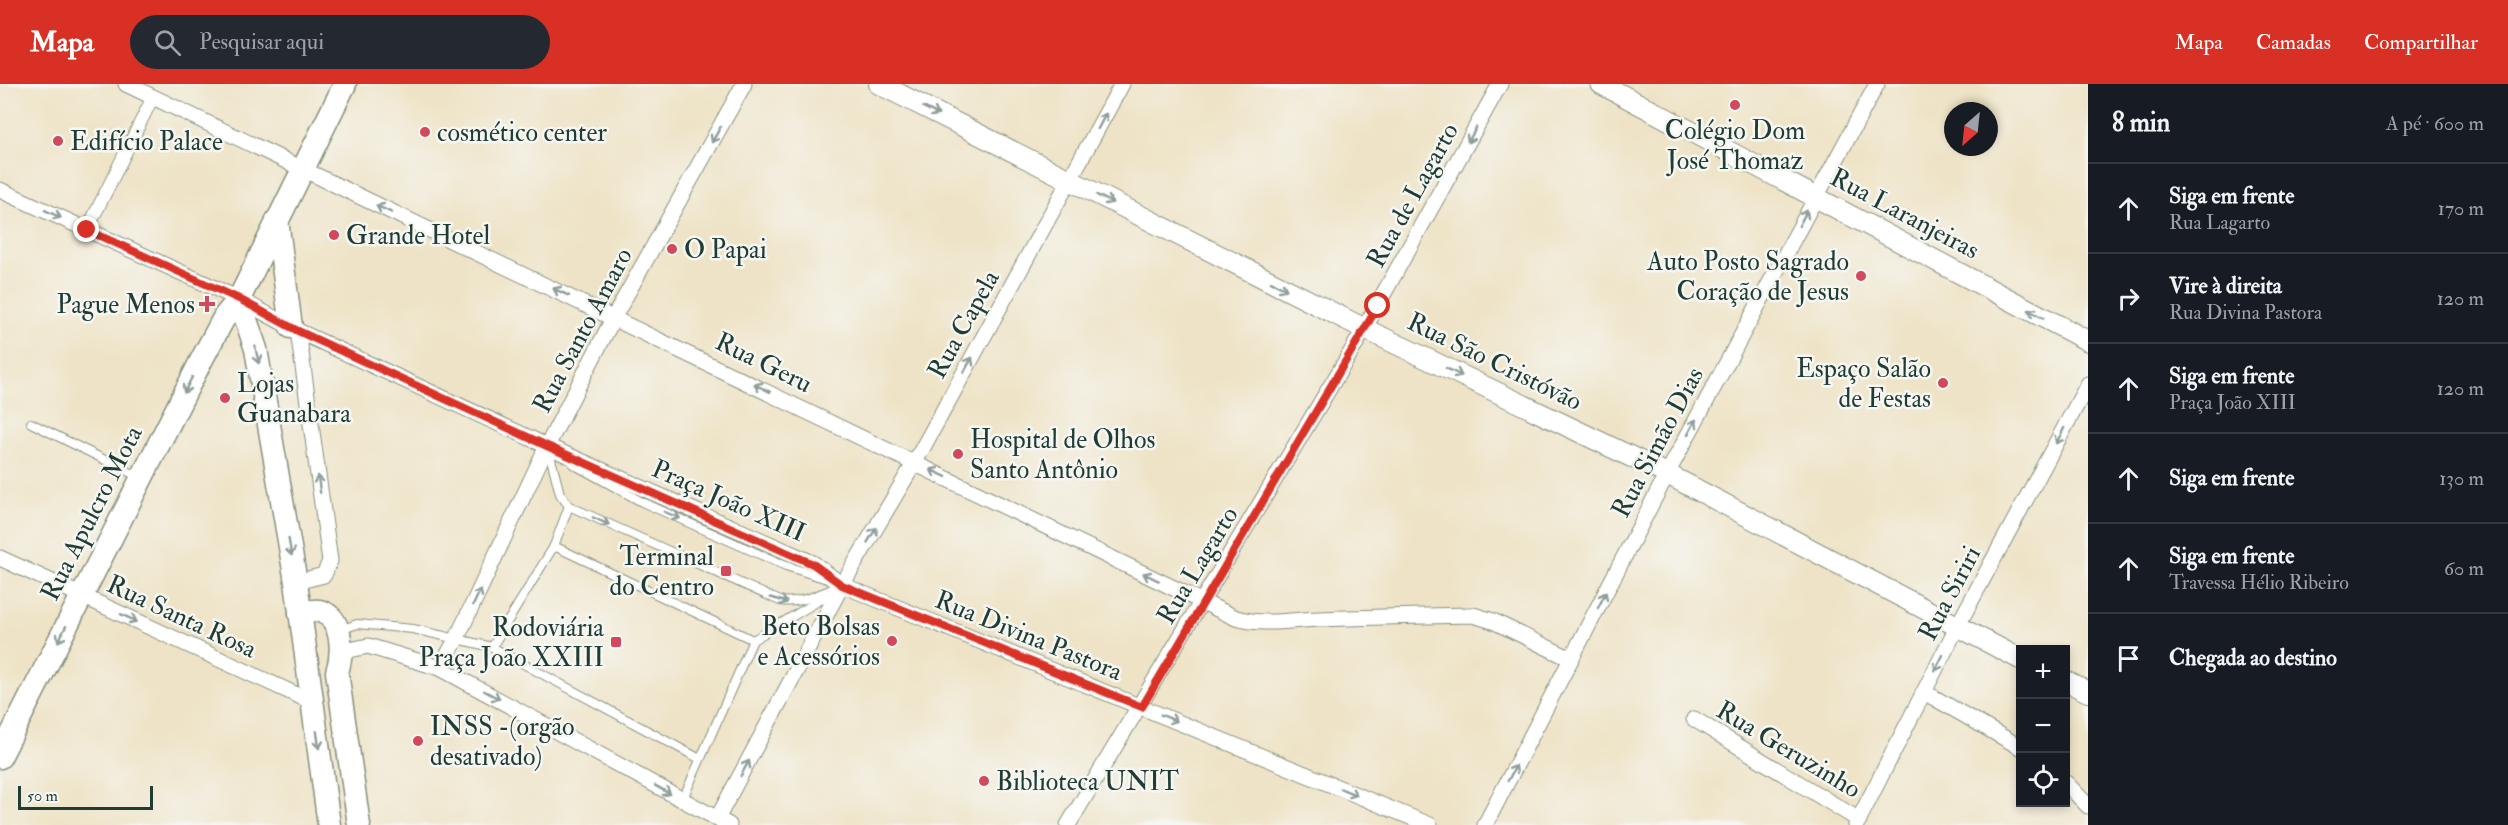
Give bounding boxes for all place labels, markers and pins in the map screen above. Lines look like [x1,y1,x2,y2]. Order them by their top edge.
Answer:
marker: Colégio Dom José Thomaz [1728,98,1742,112]
place label: Colégio Dom José Thomaz [1665,115,1805,177]
place label: cosmético center [437,117,607,149]
marker: cosmético center [418,125,432,139]
place label: Edifício Palace [70,126,223,158]
marker: Edifício Palace [51,134,65,148]
place label: Grande Hotel [346,220,490,252]
marker: Grande Hotel [327,228,341,242]
place label: O Papai [684,234,767,267]
marker: O Papai [665,242,679,256]
place label: Auto Posto Sagrado Coração de Jesus [1646,246,1849,308]
marker: Auto Posto Sagrado Coração de Jesus [1854,269,1868,283]
place label: Pague Menos [57,289,195,321]
marker: Pague Menos [200,297,214,311]
place label: Espaço Salão de Festas [1796,353,1931,415]
place label: Lojas Guanabara [237,368,351,430]
marker: Espaço Salão de Festas [1936,376,1950,390]
marker: Lojas Guanabara [218,391,232,405]
place label: Hospital de Olhos Santo Antônio [970,424,1155,486]
marker: Hospital de Olhos Santo Antônio [951,447,965,461]
place label: Terminal do Centro [610,541,714,603]
marker: Terminal do Centro [719,564,733,578]
place label: Beto Bolsas e Acessórios [758,611,880,673]
place label: Rodoviária Praça João XXIII [419,612,604,674]
marker: Beto Bolsas e Acessórios [885,634,899,648]
marker: Rodoviária Praça João XXIII [609,635,623,649]
place label: INSS -(orgão desativado) [430,711,575,773]
marker: INSS -(orgão desativado) [411,734,425,748]
place label: Biblioteca UNIT [996,766,1179,798]
marker: Biblioteca UNIT [977,774,991,788]

